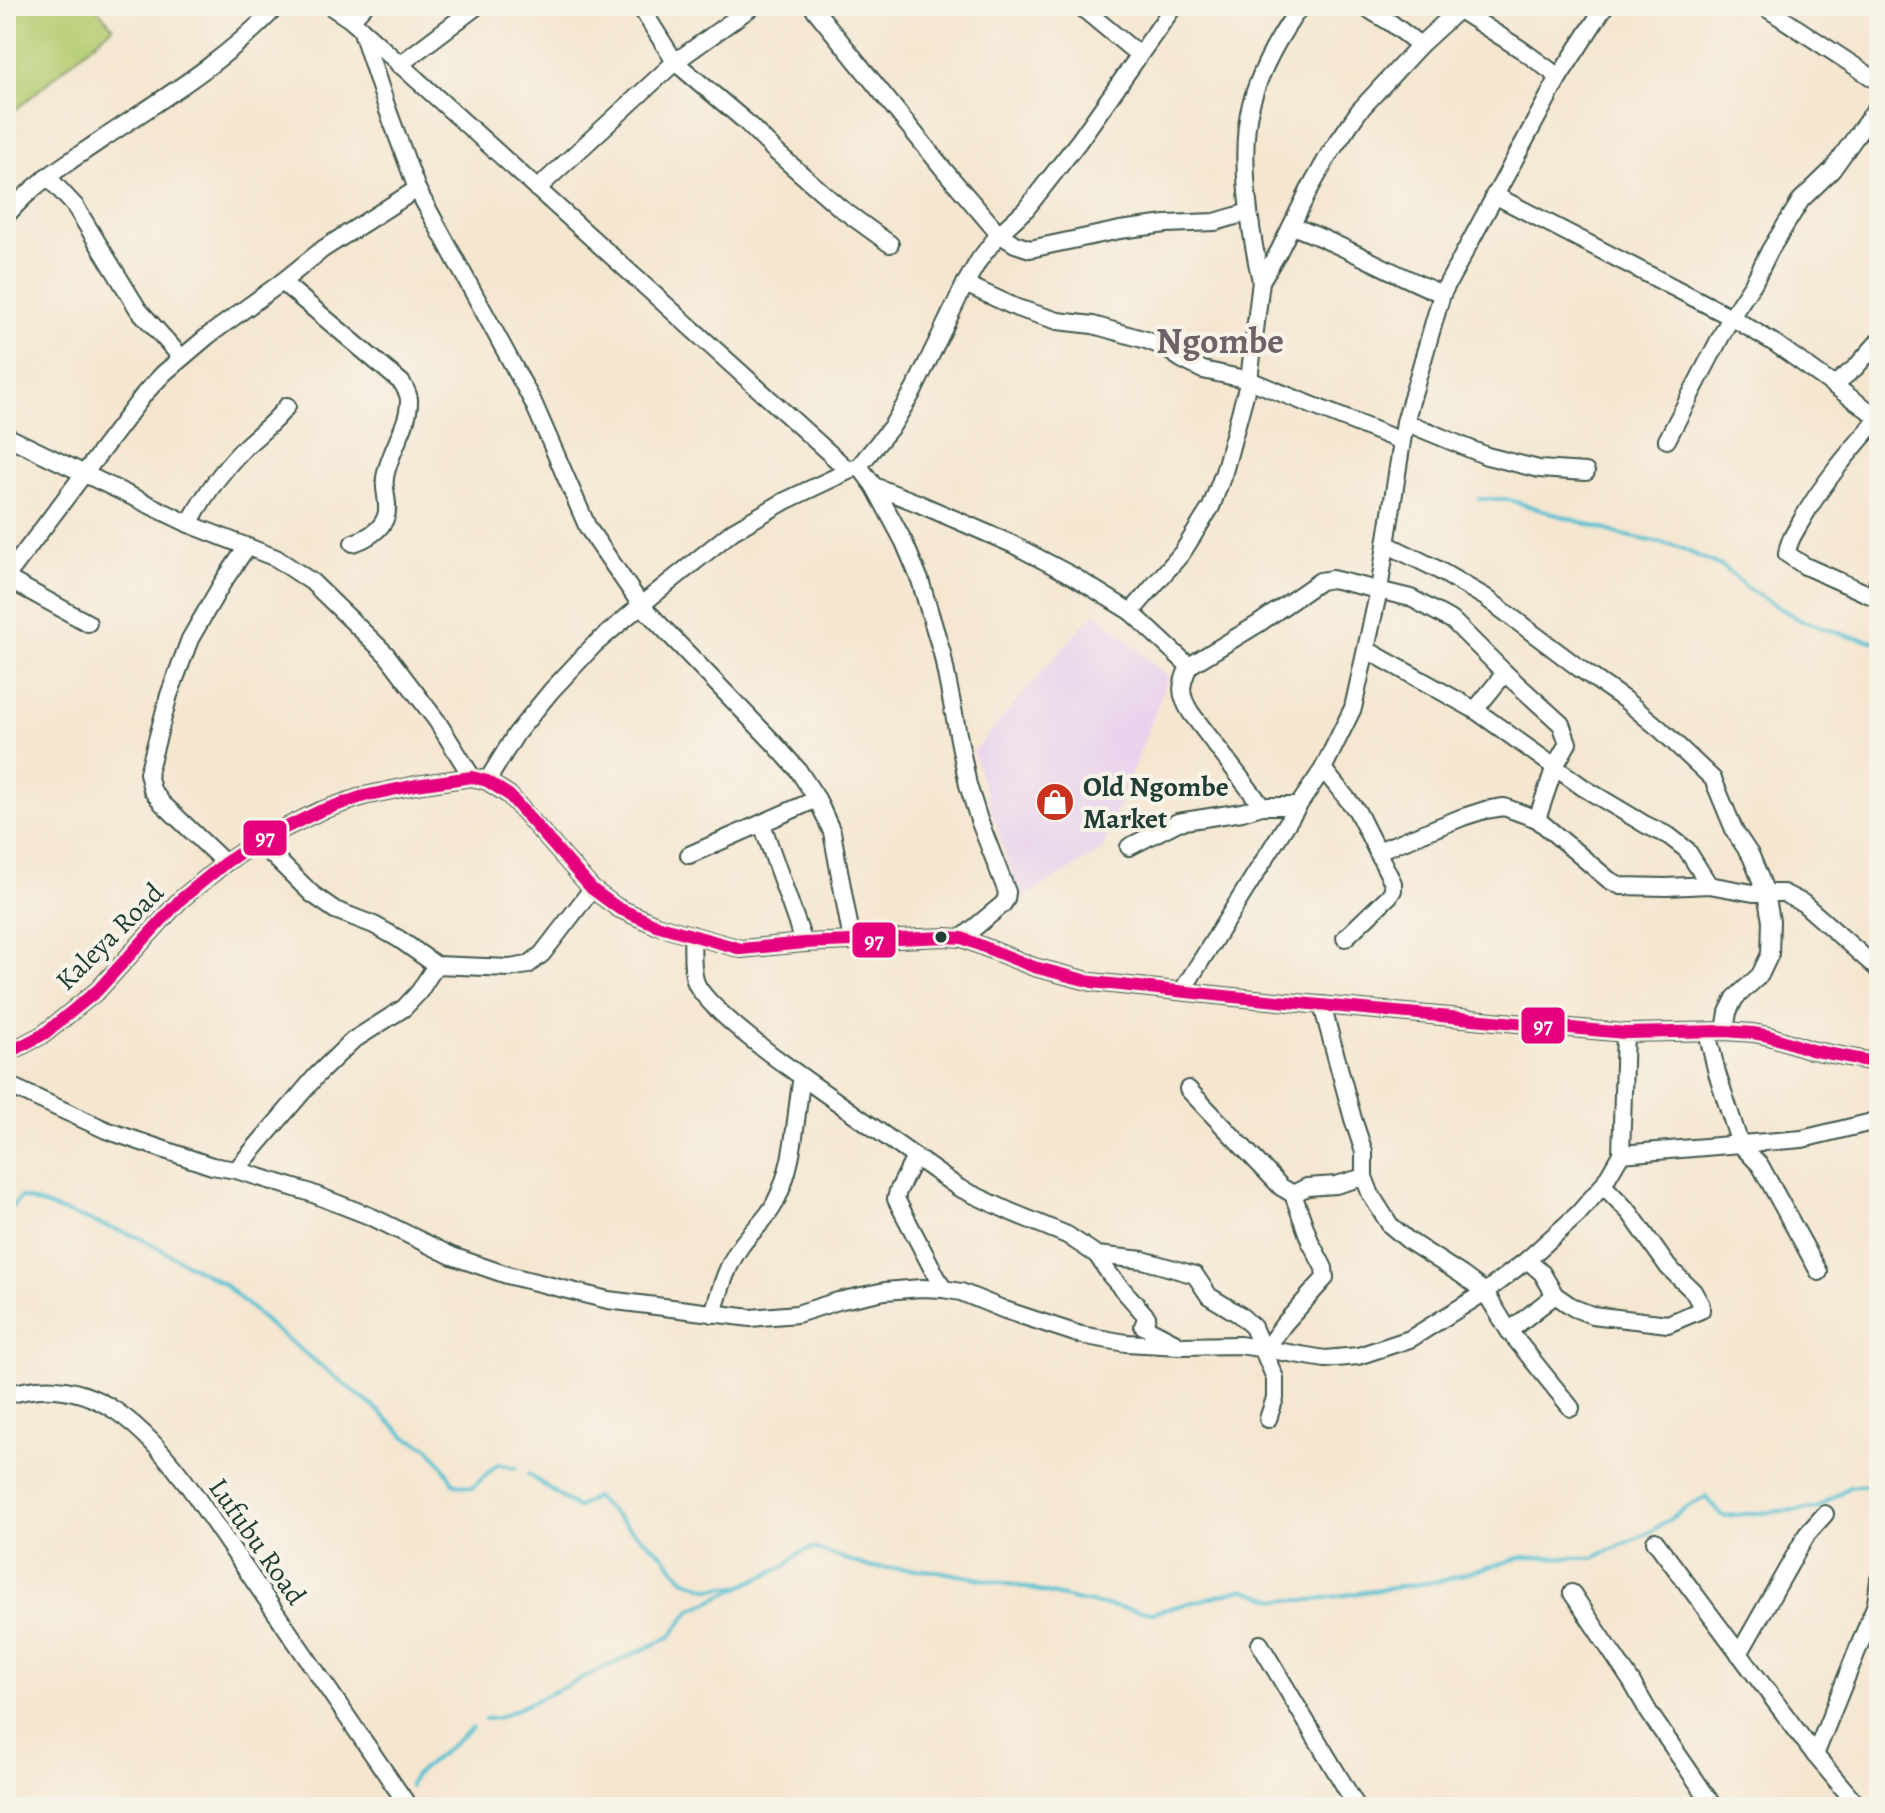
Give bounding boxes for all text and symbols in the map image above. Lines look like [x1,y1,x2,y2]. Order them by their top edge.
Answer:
district label: Ngombe [1156,316,1284,365]
place label: Old Ngombe Market [1083,768,1229,838]
shop icon: Old Ngombe Market [1034,781,1076,823]
line badge: 97 [242,819,288,857]
text: 97 [255,823,275,853]
street label: Kaleya Road [47,874,173,999]
line badge: 97 [851,921,897,959]
text: 97 [864,926,884,956]
unlabelled marker [933,929,949,945]
line badge: 97 [1520,1006,1566,1045]
text: 97 [1533,1011,1553,1041]
street label: Lufubu Road [199,1470,315,1613]

